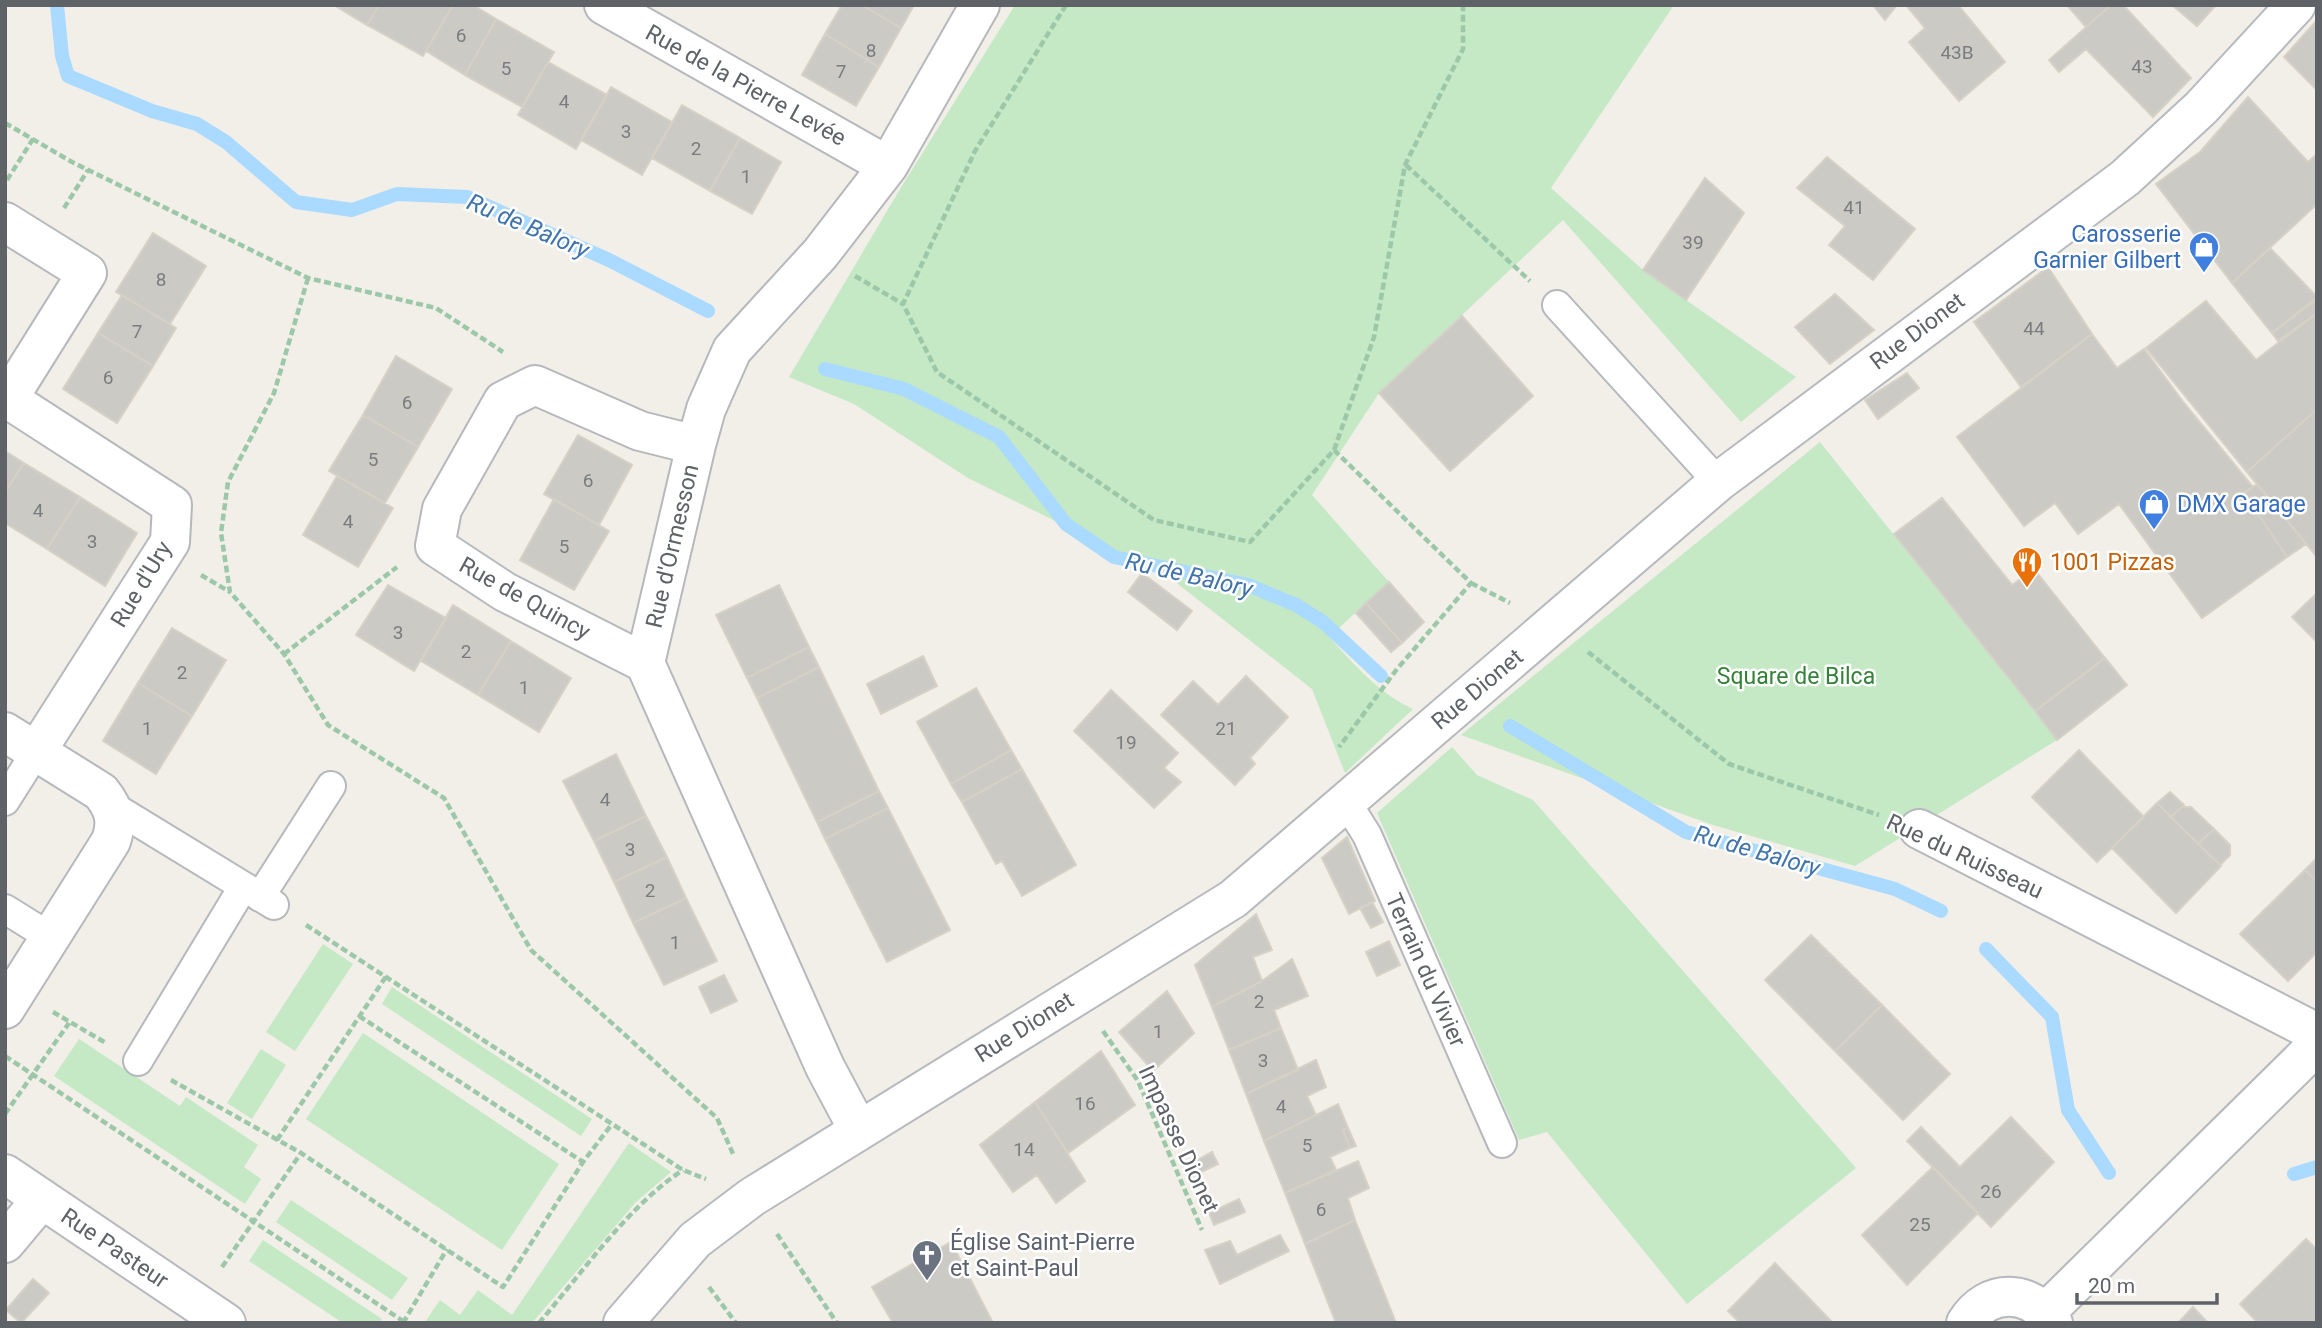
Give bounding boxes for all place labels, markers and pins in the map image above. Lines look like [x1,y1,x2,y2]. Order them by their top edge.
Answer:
place label: Carosserie Garnier Gilbert [2033,221,2181,274]
shop icon: Carosserie Garnier Gilbert [2187,230,2221,274]
shop icon: DMX Garage [2137,487,2171,531]
place label: DMX Garage [2177,491,2306,518]
restaurant icon: 1001 Pizzas [2010,545,2044,589]
place label: 1001 Pizzas [2050,549,2175,576]
place label: Église Saint-Pierre et Saint-Paul [950,1228,1135,1282]
church icon: Église Saint-Pierre et Saint-Paul [910,1238,944,1282]

